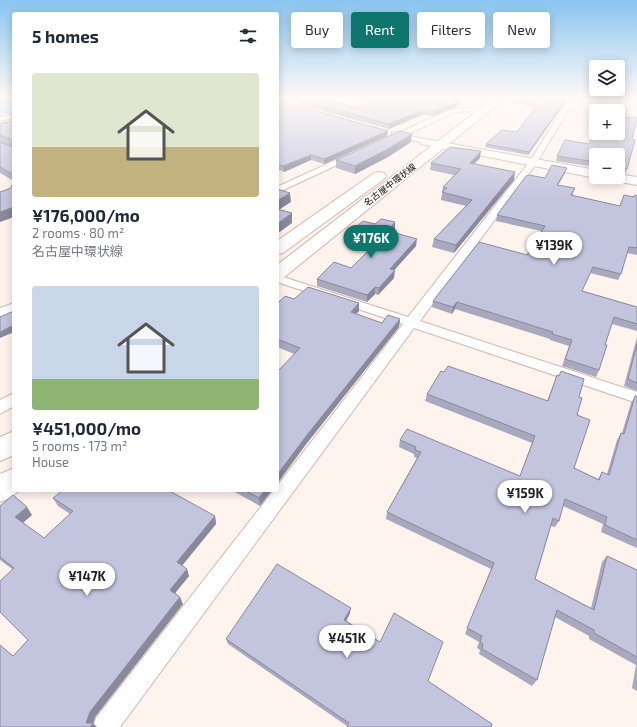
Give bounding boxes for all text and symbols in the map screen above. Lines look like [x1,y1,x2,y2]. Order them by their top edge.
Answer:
chip: Buy [291,12,343,48]
chip: Rent [351,12,409,48]
chip: Filters [417,12,485,48]
chip: New [493,12,550,48]
icon: filters [237,25,259,47]
text: 5 homes [32,26,99,46]
map controls [589,60,625,184]
button: layers [589,60,625,96]
icon: home [110,99,182,171]
button: + [589,104,625,140]
button: − [589,148,625,184]
street label: 名古屋中環状線 [361,160,419,208]
text: ¥176,000/mo [32,205,140,225]
text: 2 rooms · 80 m² [32,225,124,241]
pin: ¥176K [343,225,399,259]
text: ¥176K [352,230,390,246]
pin: ¥139K [526,232,582,266]
text: ¥139K [535,237,573,253]
text: 名古屋中環状線 [32,243,123,259]
icon: home [110,312,182,384]
text: ¥451,000/mo [32,418,141,438]
text: 5 rooms · 173 m² [32,438,127,454]
text: House [32,454,69,470]
pin: ¥159K [497,480,553,514]
text: ¥159K [506,485,544,501]
pin: ¥147K [59,563,115,597]
text: ¥147K [68,568,106,584]
pin: ¥451K [319,625,375,659]
text: ¥451K [328,630,366,646]

